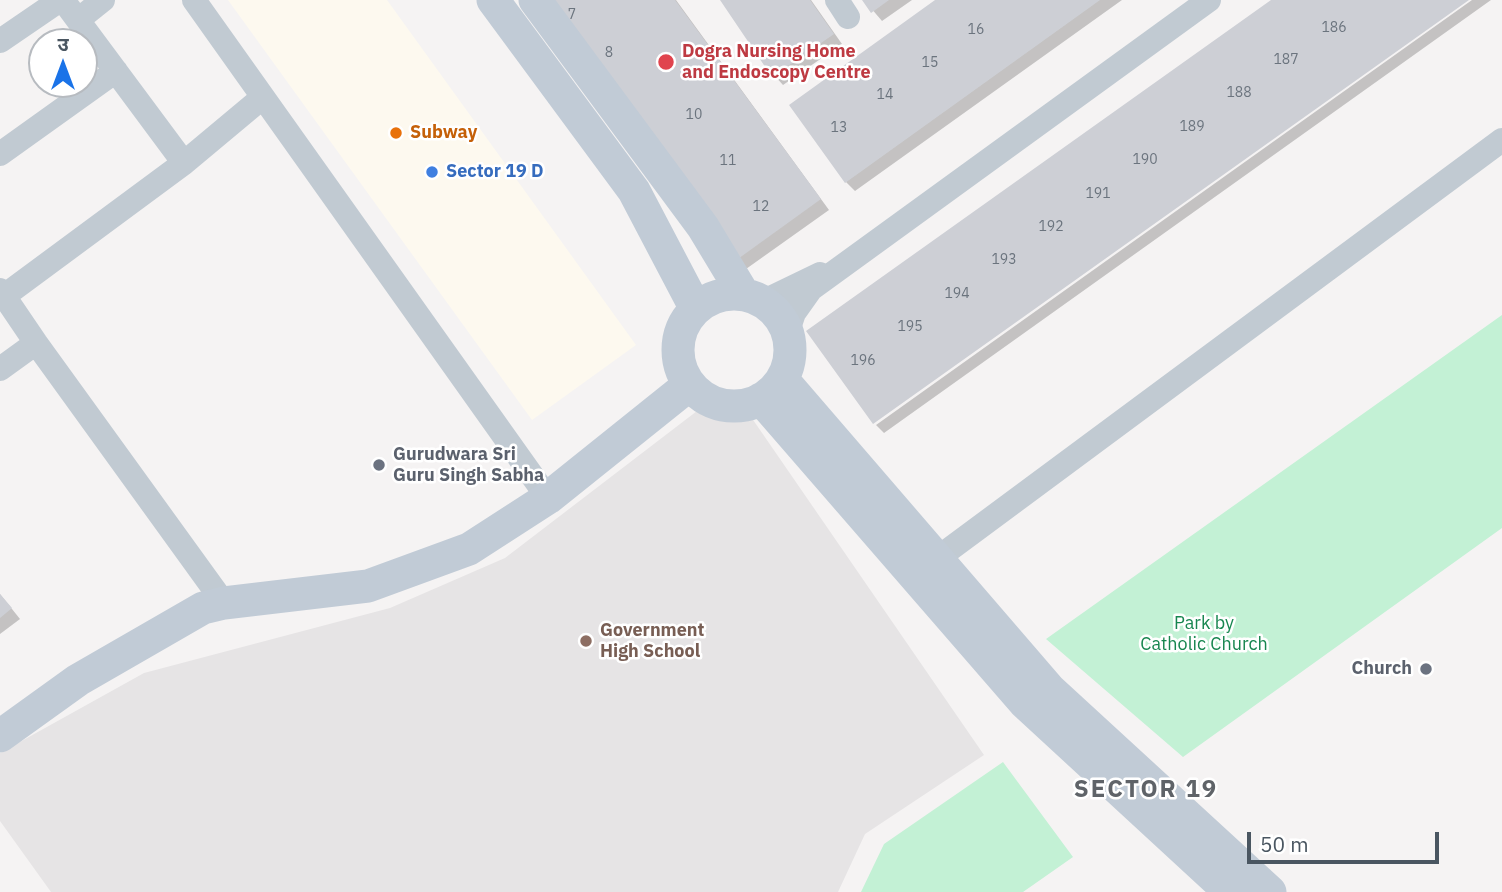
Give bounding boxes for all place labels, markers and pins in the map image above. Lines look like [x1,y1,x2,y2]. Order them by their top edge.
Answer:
place label: Dogra Nursing Home and Endoscopy Centre [682,41,871,84]
marker: Dogra Nursing Home and Endoscopy Centre [656,52,676,72]
place label: Subway [410,122,477,144]
marker: Subway [388,125,404,141]
place label: Sector 19 D [446,161,544,183]
marker: Sector 19 D [424,164,440,180]
place label: Gurudwara Sri Guru Singh Sabha [393,444,544,486]
marker: Gurudwara Sri Guru Singh Sabha [371,457,387,473]
place label: Government High School [600,620,704,662]
marker: Government High School [578,633,594,649]
place label: Church [1352,658,1412,680]
marker: Church [1418,661,1434,677]

